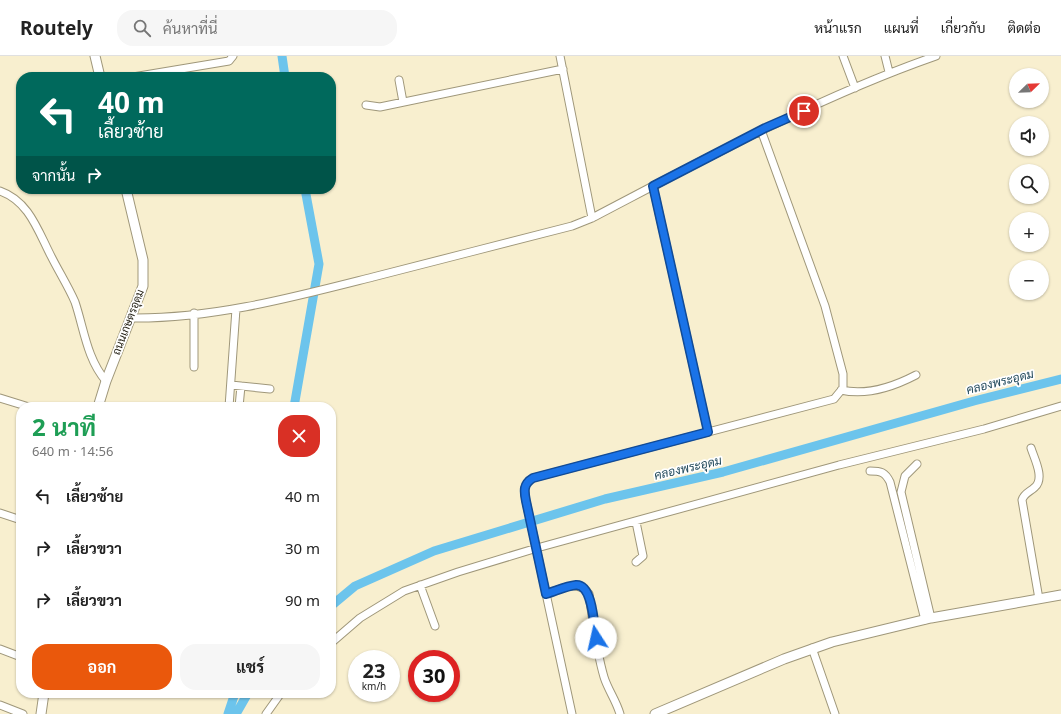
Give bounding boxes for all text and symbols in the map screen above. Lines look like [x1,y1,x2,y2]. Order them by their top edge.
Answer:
search box [117,10,397,46]
text: Routely [20,15,93,41]
icon: search [131,17,153,39]
text: ค้นหาที่นี่ [163,18,218,38]
text: หน้าแรก [814,18,862,37]
text: แผนที่ [884,18,919,37]
text: เกี่ยวกับ [941,18,985,37]
text: ติดต่อ [1007,18,1041,37]
north arrow [1009,68,1049,108]
map controls [1009,68,1049,300]
text: 40 m [98,83,165,121]
icon: left [32,88,84,140]
pin [787,94,821,128]
icon: arrive [793,100,815,122]
button: sound [1009,116,1049,156]
text: เลี้ยวซ้าย [98,119,164,143]
icon: right [83,164,105,186]
button: search [1009,164,1049,204]
text: จากนั้น [32,165,75,185]
button: + [1009,212,1049,252]
button: − [1009,260,1049,300]
street label: ถนนเกษตรอุดม [108,287,149,358]
water label: คลองพระอุดม [964,365,1036,399]
text: 2 นาที [32,410,96,443]
button: close [278,415,320,457]
text: 640 m · 14:56 [32,442,113,460]
water label: คลองพระอุดม [652,451,724,485]
icon: left [32,485,54,507]
text: เลี้ยวซ้าย [66,486,123,506]
text: 40 m [285,486,320,506]
icon: right [32,537,54,559]
text: เลี้ยวขวา [66,538,122,558]
text: 30 m [285,538,320,558]
icon: right [32,589,54,611]
text: เลี้ยวขวา [66,590,122,610]
text: 90 m [285,590,320,610]
position arrow [575,617,617,659]
button: ออก [32,644,172,690]
button: แชร์ [180,644,320,690]
speed limit sign: 30 [408,650,460,702]
text: 23 [363,657,385,684]
text: km/h [362,679,386,693]

